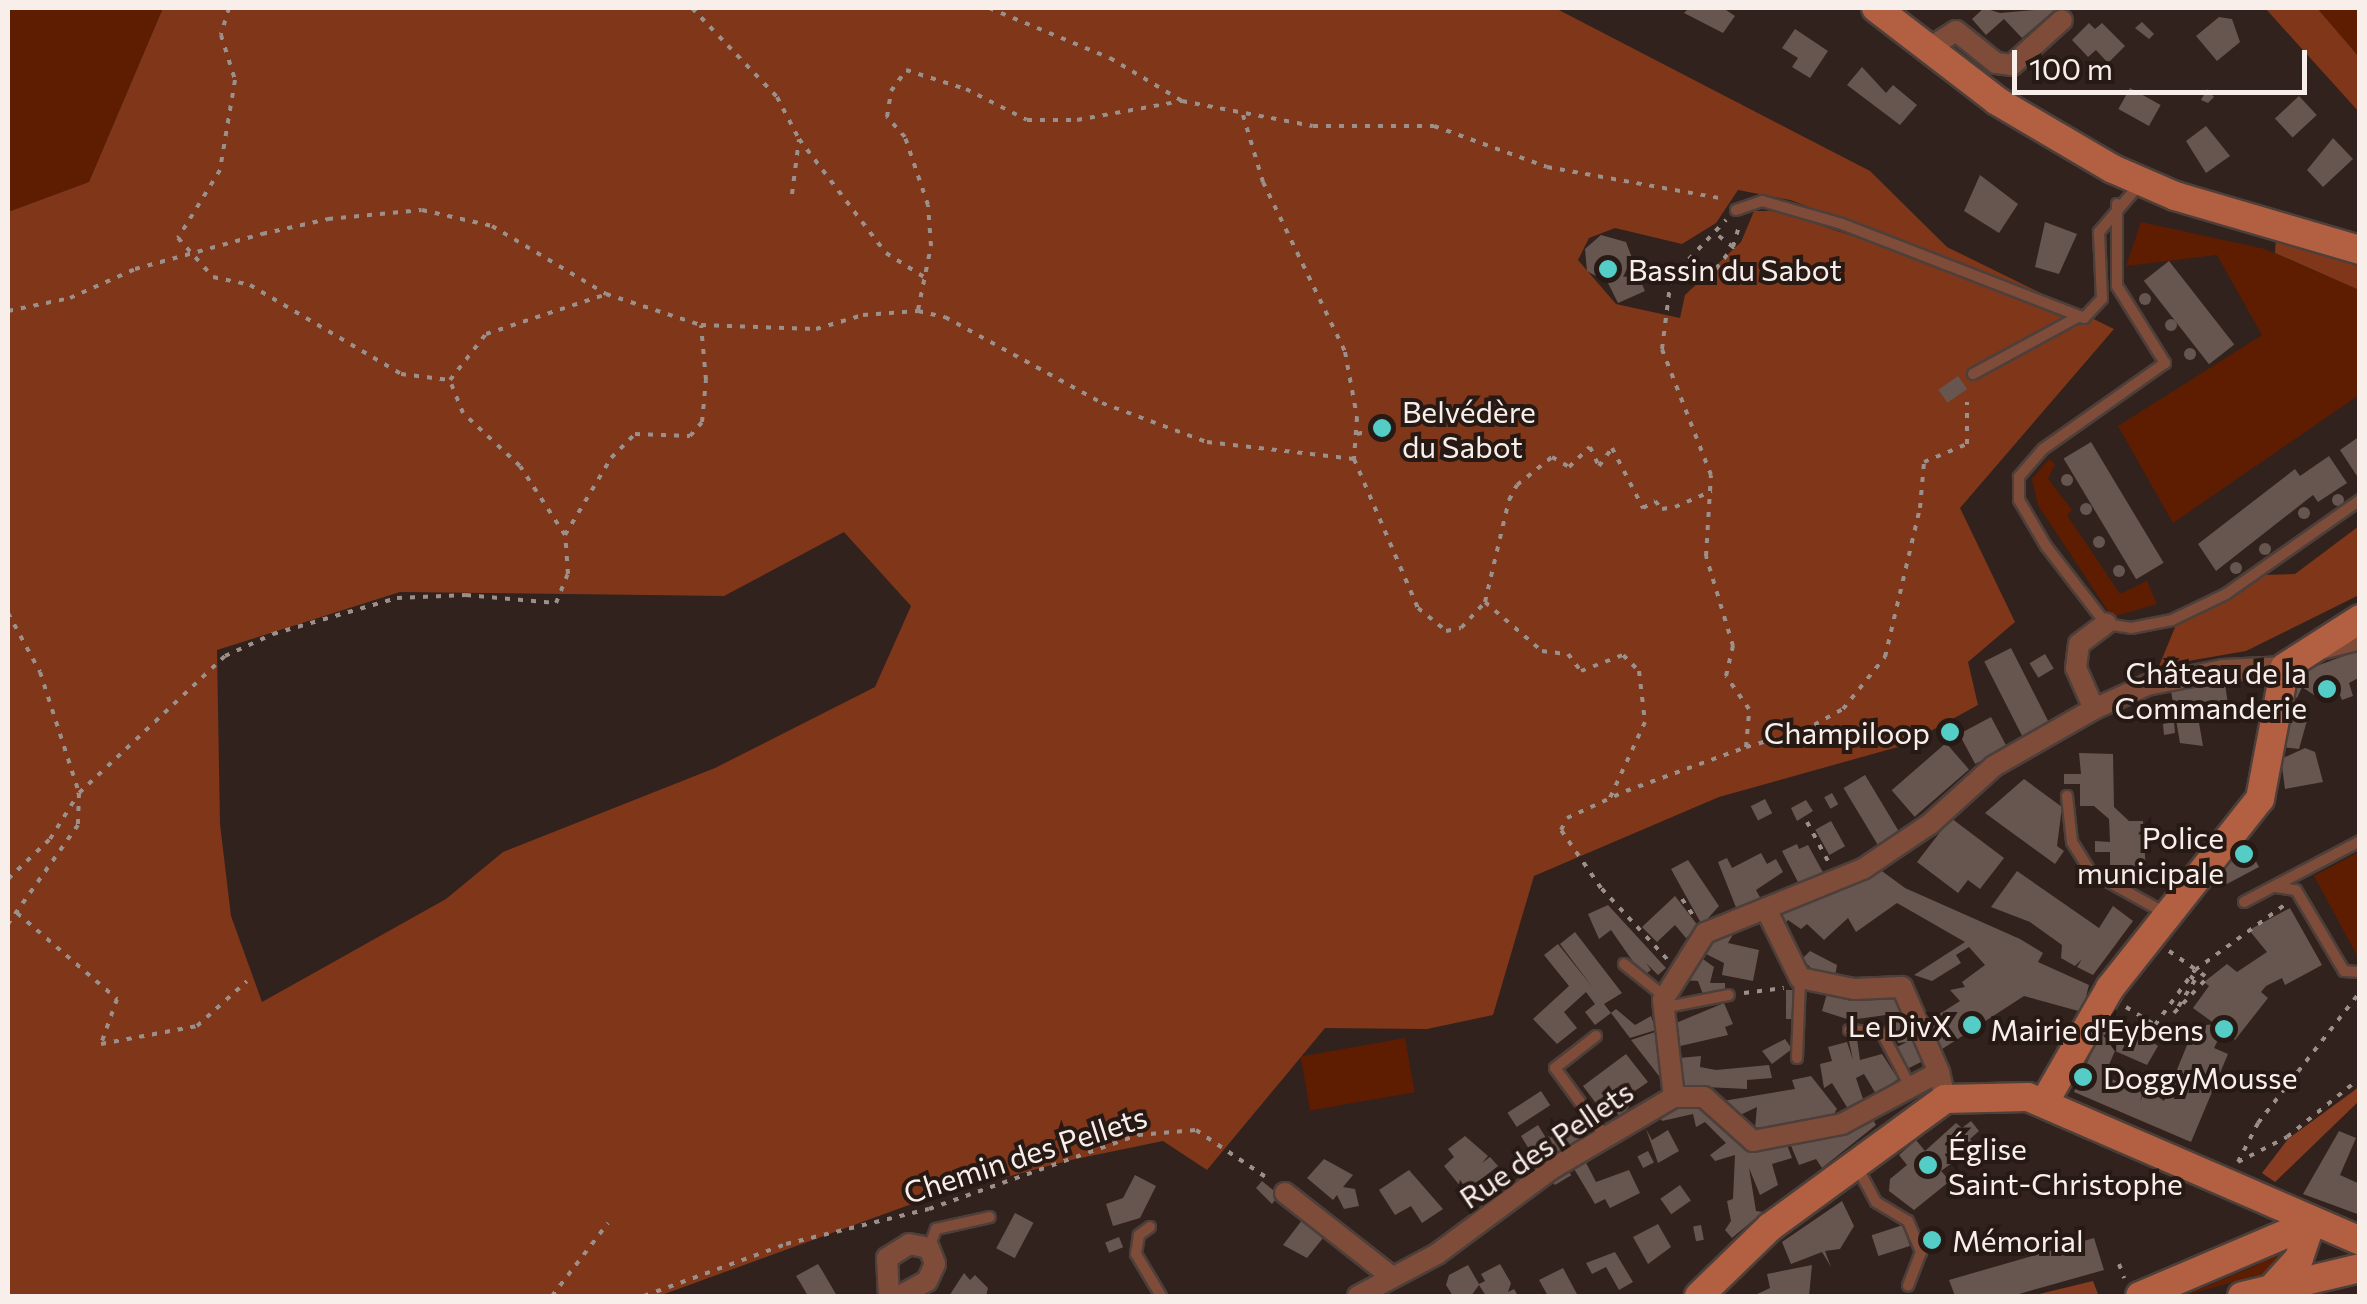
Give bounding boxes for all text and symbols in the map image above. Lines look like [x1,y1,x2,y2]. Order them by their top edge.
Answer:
scale bar [2017,30,2312,92]
text: 100 m [2029,49,2113,86]
place label: Bassin du Sabot [1628,251,1842,287]
marker: Bassin du Sabot [1597,258,1619,280]
place label: Belvédère du Sabot [1402,393,1536,464]
marker: Belvédère du Sabot [1371,417,1393,439]
place label: Château de la Commanderie [2115,654,2307,724]
marker: Château de la Commanderie [2316,678,2338,700]
place label: Champiloop [1764,714,1930,750]
marker: Champiloop [1939,721,1961,743]
place label: Police municipale [2077,819,2224,890]
marker: Police municipale [2233,843,2255,865]
place label: Le DivX [1848,1007,1952,1043]
place label: Mairie d'Eybens [1990,1011,2204,1047]
marker: Le DivX [1961,1014,1983,1036]
marker: Mairie d'Eybens [2213,1018,2235,1040]
place label: DoggyMousse [2103,1059,2297,1095]
marker: DoggyMousse [2072,1066,2094,1088]
street label: Rue des Pellets [1452,1073,1640,1215]
street label: Chemin des Pellets [899,1098,1151,1210]
place label: Église Saint-Christophe [1948,1130,2183,1200]
marker: Église Saint-Christophe [1917,1154,1939,1176]
place label: Mémorial [1952,1222,2084,1258]
marker: Mémorial [1921,1229,1943,1251]

